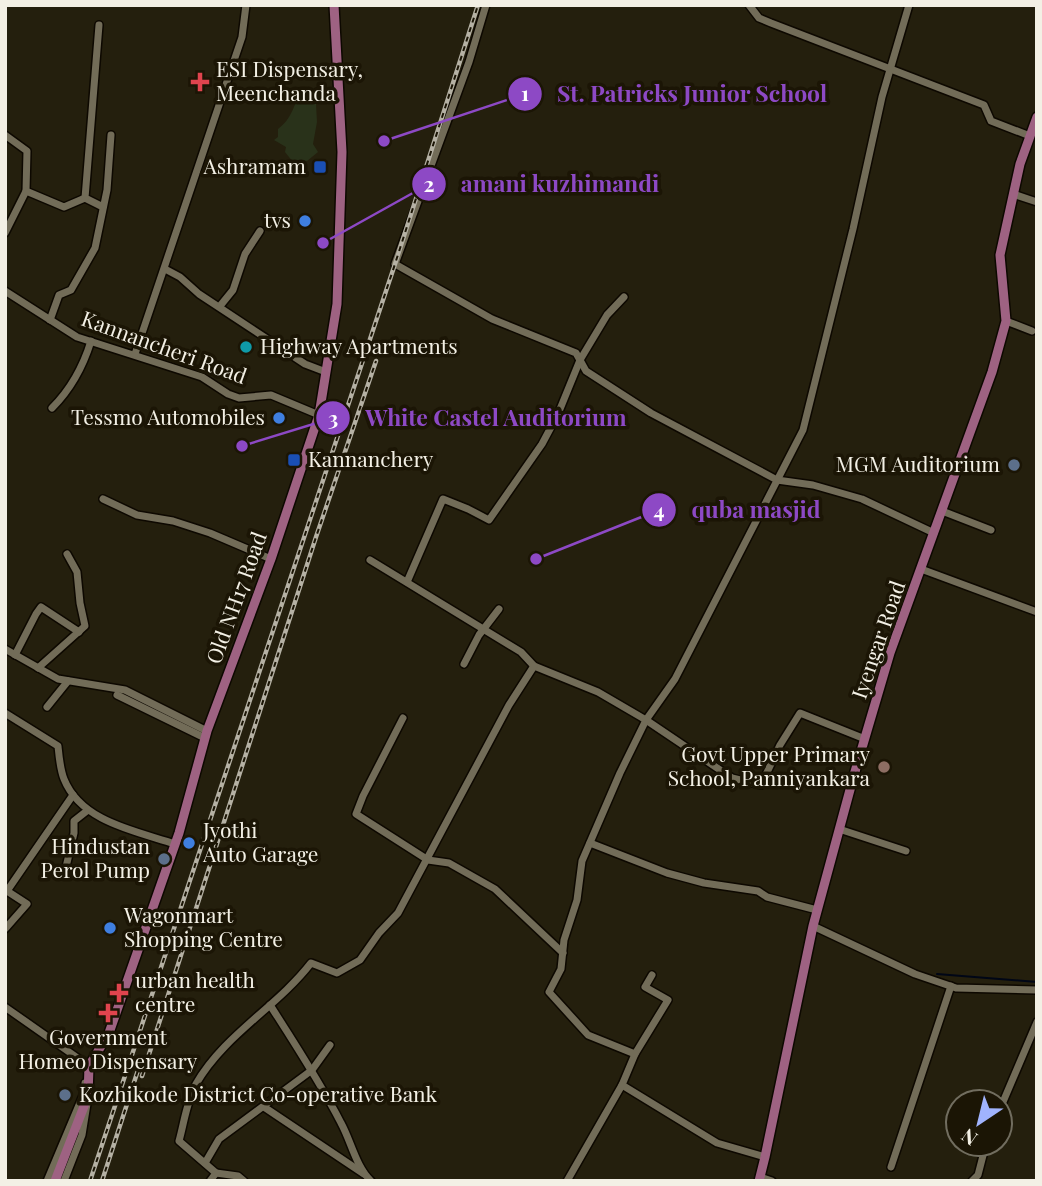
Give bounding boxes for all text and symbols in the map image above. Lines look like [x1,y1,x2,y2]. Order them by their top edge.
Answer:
place label: ESI Dispensary, Meenchanda [216,54,363,106]
marker: ESI Dispensary, Meenchanda [190,72,210,92]
callout: St. Patricks Junior School [508,72,842,116]
text: St. Patricks Junior School [557,77,827,108]
text: 1 [521,78,529,106]
place label: Ashramam [202,151,306,179]
marker: Ashramam [312,159,328,175]
callout: amani kuzhimandi [411,162,673,206]
text: amani kuzhimandi [461,167,659,198]
text: 2 [424,169,435,197]
place label: tvs [264,205,291,233]
marker: tvs [297,213,313,229]
street label: Kannancheri Road [78,303,251,389]
place label: Highway Apartments [260,331,458,359]
marker: Highway Apartments [238,339,254,355]
callout: White Castel Auditorium [316,396,641,440]
text: White Castel Auditorium [364,401,627,432]
place label: Tessmo Automobiles [71,402,265,430]
text: 3 [328,403,338,431]
marker: Tessmo Automobiles [271,410,287,426]
place label: Kannanchery [308,444,434,472]
place label: MGM Auditorium [836,449,1000,477]
marker: Kannanchery [286,452,302,468]
marker: MGM Auditorium [1006,457,1022,473]
callout: quba masjid [642,488,834,532]
text: quba masjid [691,493,821,524]
text: 4 [653,495,665,523]
street label: Old NH17 Road [198,528,272,667]
street label: Iyengar Road [844,576,910,702]
place label: Govt Upper Primary School, Panniyankara [668,739,871,791]
marker: Govt Upper Primary School, Panniyankara [876,759,892,775]
place label: Jyothi Auto Garage [202,815,318,867]
place label: Hindustan Perol Pump [41,831,150,883]
marker: Jyothi Auto Garage [181,835,197,851]
marker: Hindustan Perol Pump [156,851,172,867]
place label: Wagonmart Shopping Centre [123,900,283,952]
marker: Wagonmart Shopping Centre [102,920,118,936]
place label: urban health centre [135,965,255,1017]
marker: urban health centre [109,983,129,1003]
marker: Government Homeo Dispensary [98,1003,118,1023]
place label: Government Homeo Dispensary [19,1022,198,1074]
place label: Kozhikode District Co-operative Bank [79,1079,438,1107]
marker: Kozhikode District Co-operative Bank [57,1087,73,1103]
north arrow [944,1088,1014,1158]
text: N [955,1123,982,1152]

